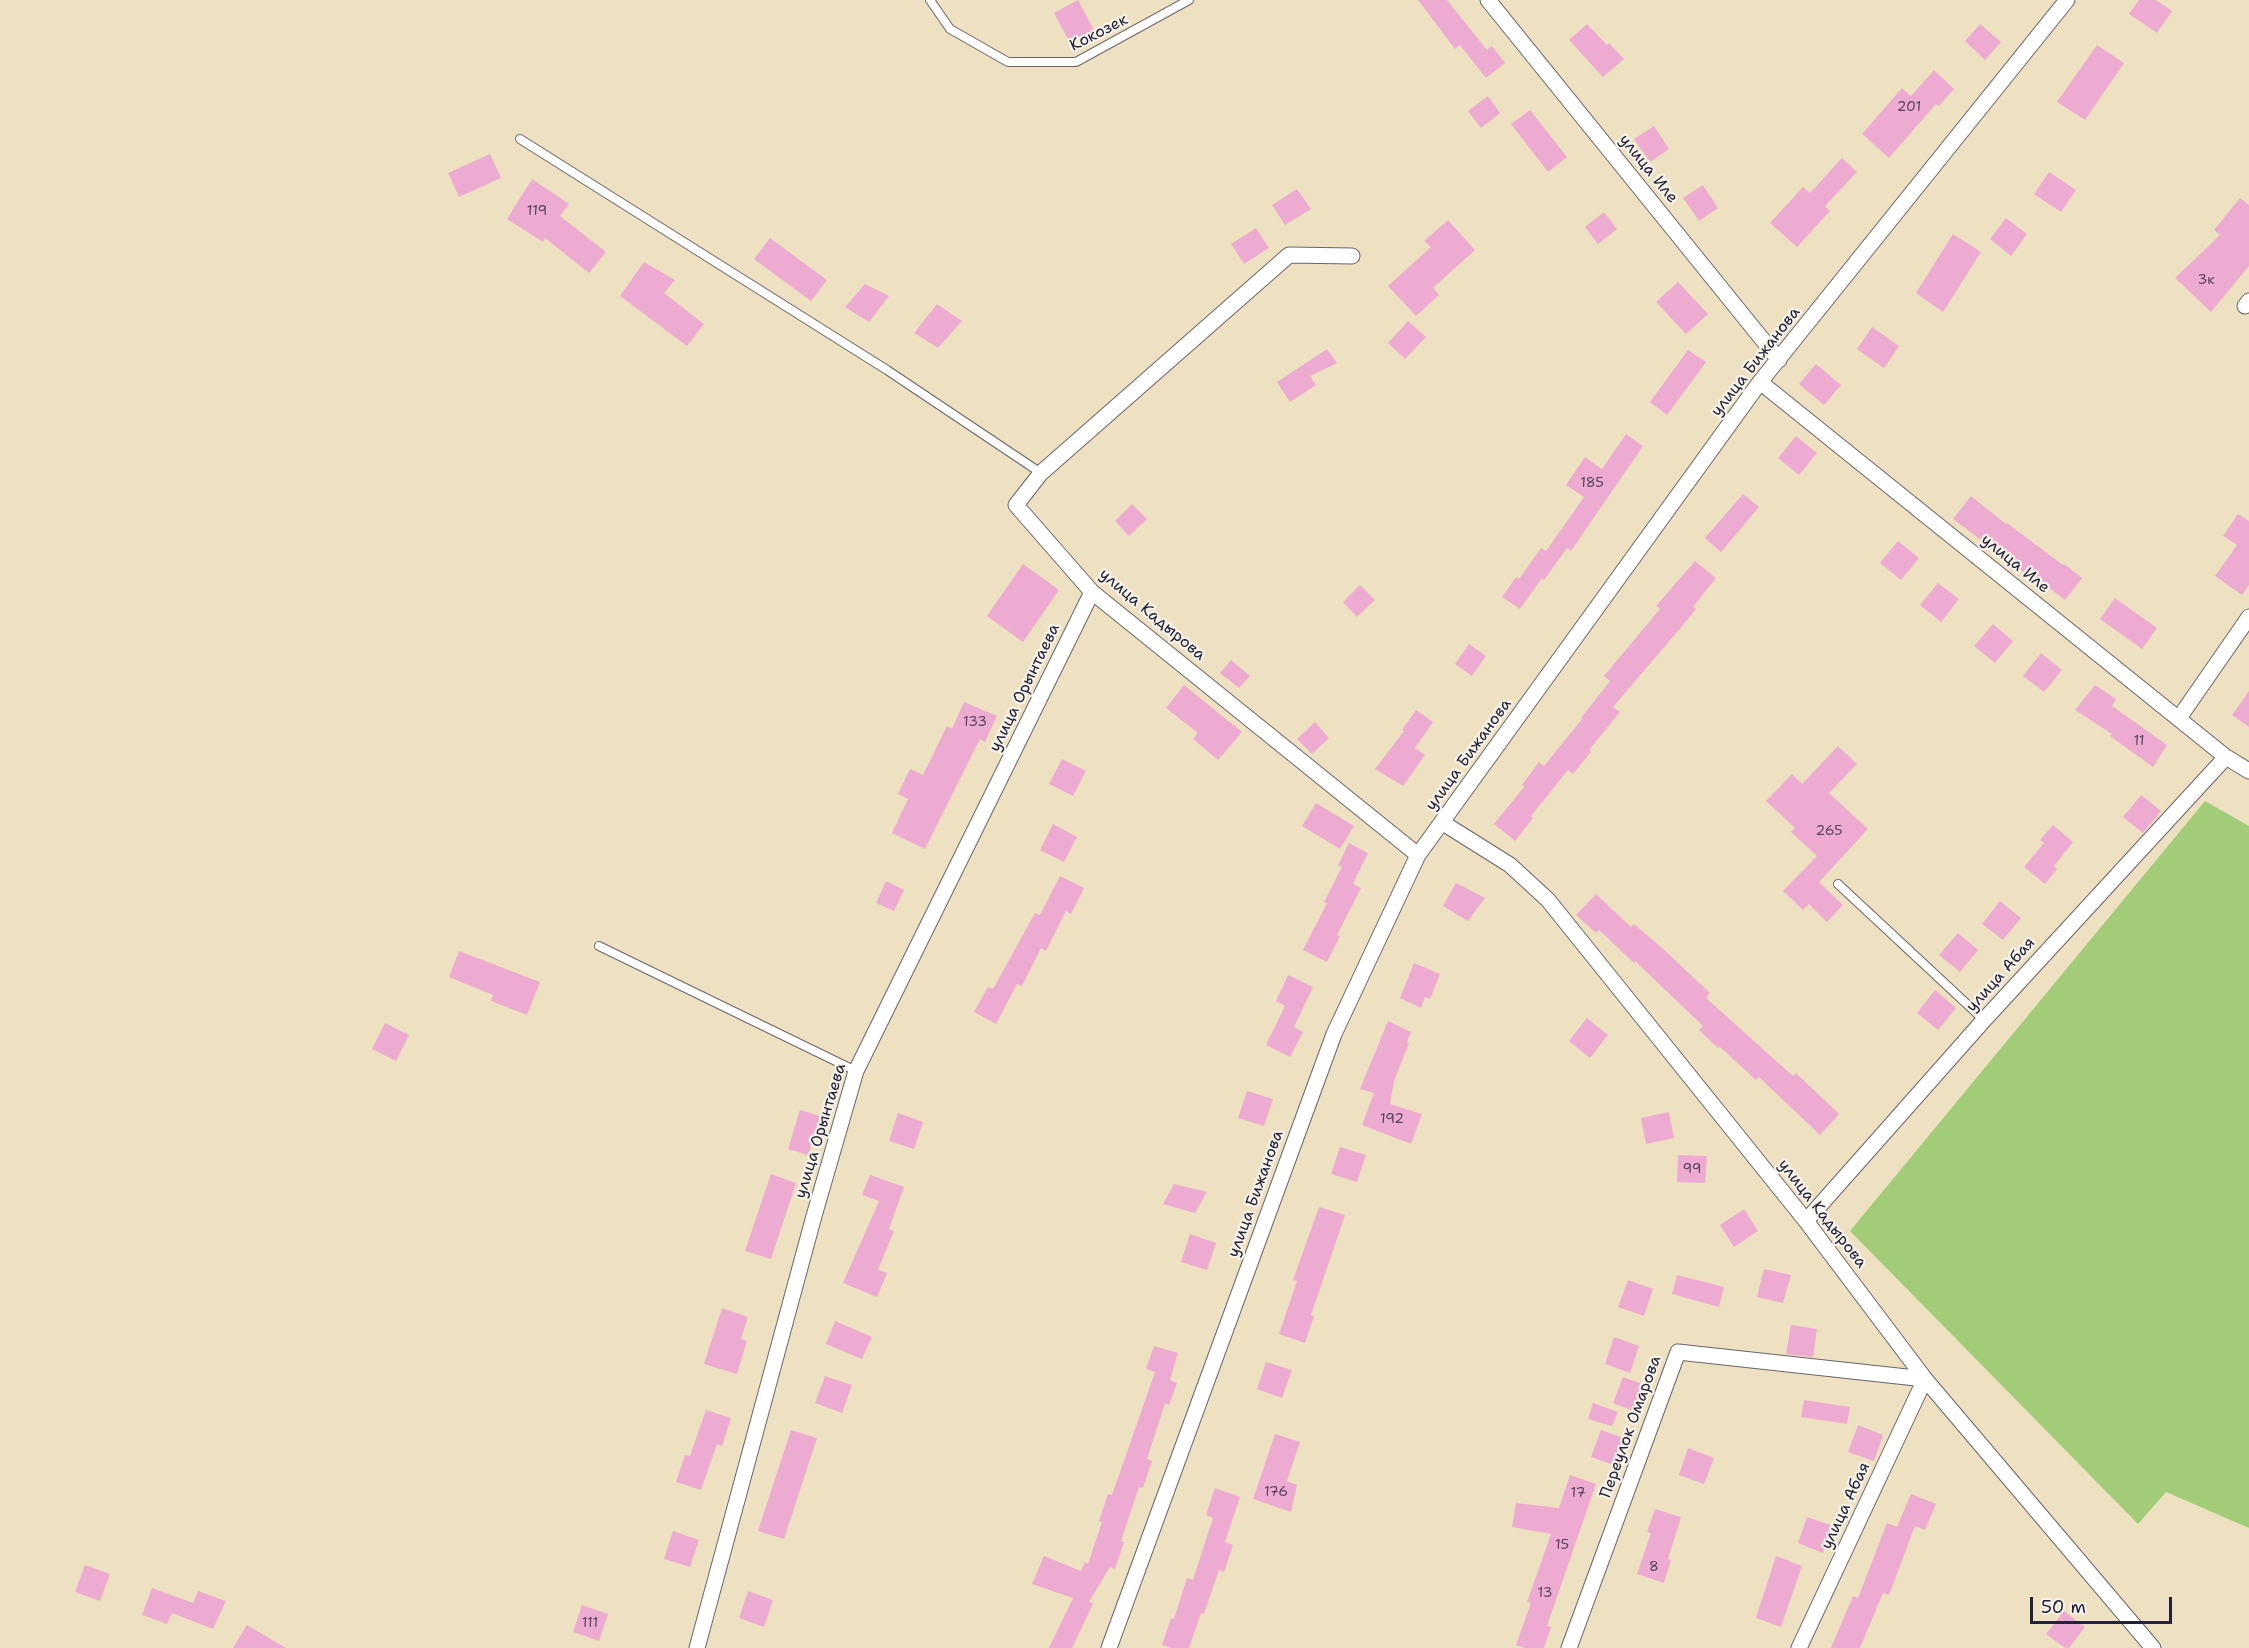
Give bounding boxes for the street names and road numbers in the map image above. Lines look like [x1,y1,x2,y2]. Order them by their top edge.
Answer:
street label: Кокозек [1067,10,1131,56]
street label: улица Иле [1614,131,1682,207]
street label: улица Бижанова [1707,303,1805,421]
street label: улица Иле [1977,530,2053,598]
street label: улица Кадырова [1095,565,1209,665]
street label: улица Орынтаева [986,621,1064,755]
street label: улица Бижанова [1422,695,1516,815]
street label: улица Абая [1962,934,2040,1016]
street label: улица Орынтаева [791,1061,851,1201]
street label: улица Бижанова [1224,1128,1288,1260]
street label: улица Кадырова [1774,1156,1870,1272]
street label: Переулок Омарова [1596,1353,1666,1501]
street label: улица Абая [1817,1459,1875,1553]

